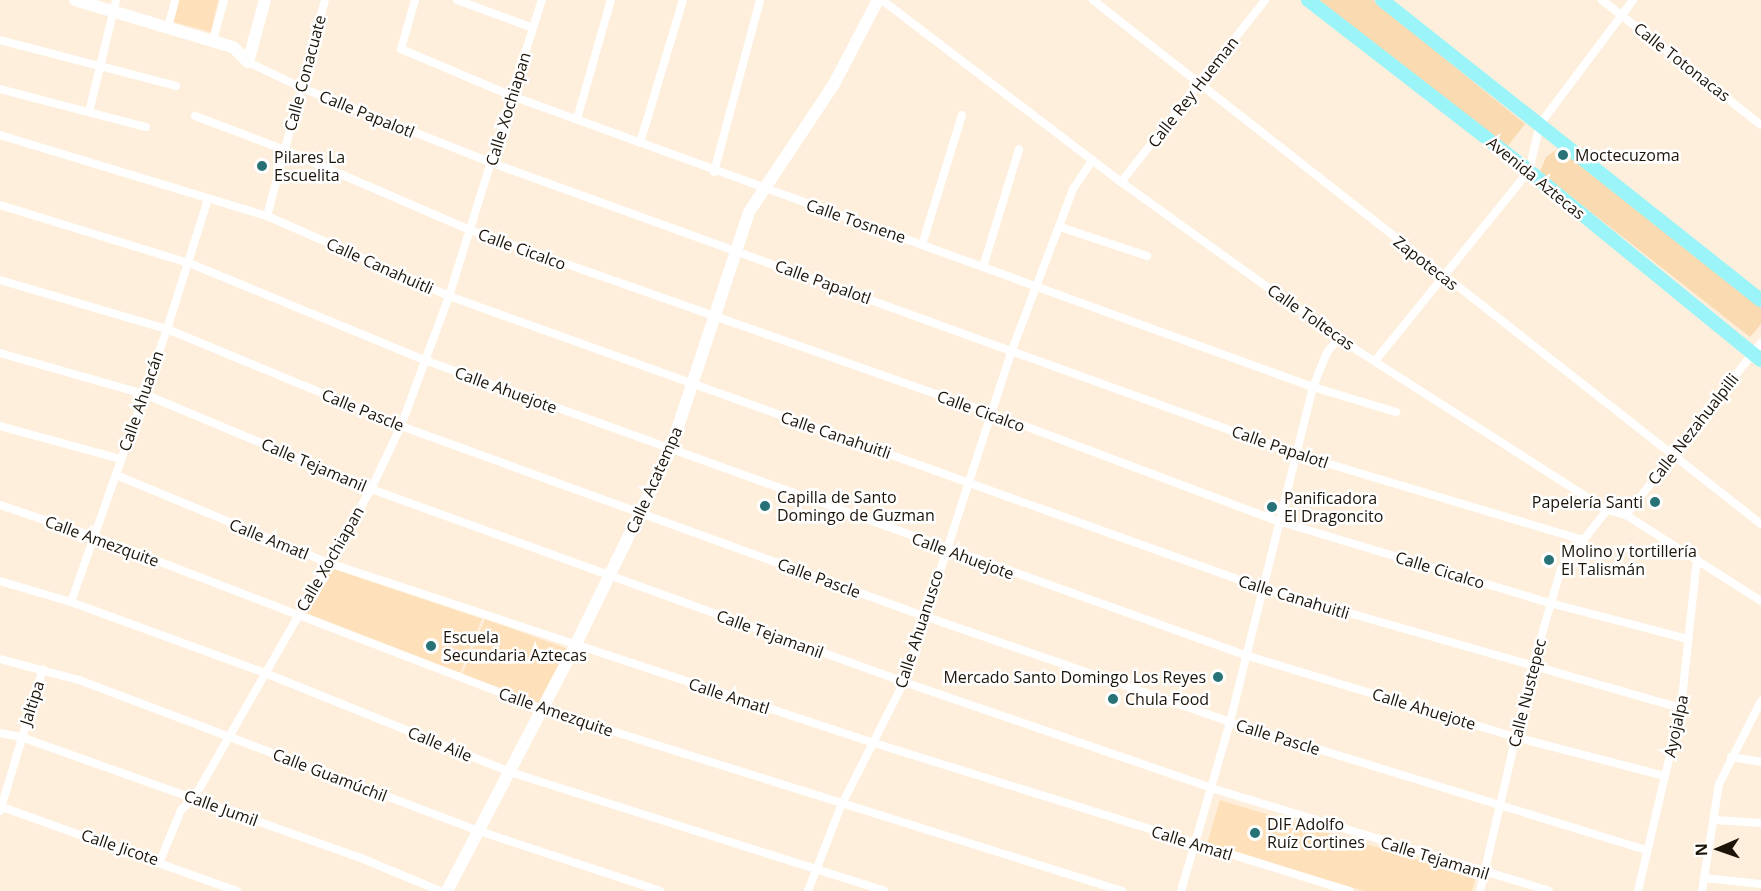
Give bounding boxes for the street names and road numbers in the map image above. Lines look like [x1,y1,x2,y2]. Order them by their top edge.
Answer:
street label: Calle Conacuate [280,13,330,133]
street label: Calle Totonacas [1630,18,1734,106]
street label: Calle Rey Hueman [1144,33,1242,151]
street label: Calle Xochiapan [482,50,534,168]
street label: Calle Papalotl [317,86,417,142]
street label: Avenida Aztecas [1483,133,1589,223]
street label: Calle Tosnene [804,195,908,247]
street label: Calle Cicalco [475,224,569,274]
street label: Zapotecas [1390,232,1462,294]
street label: Calle Canahuitli [323,234,437,298]
street label: Calle Papalotl [772,256,874,308]
street label: Calle Toltecas [1264,280,1358,354]
street label: Calle Ahuacán [115,348,167,454]
street label: Calle Ahuejote [452,363,560,417]
street label: Calle Nezahualpilli [1644,369,1742,489]
street label: Calle Pascle [319,385,407,435]
street label: Calle Cicalco [934,386,1028,436]
street label: Calle Canahuitli [778,407,894,463]
street label: Calle Papalotl [1229,422,1331,472]
street label: Calle Acatempa [622,424,686,536]
street label: Calle Tejamanil [258,434,370,496]
street label: Calle Xochiapan [292,503,368,615]
street label: Calle Amezquite [42,511,162,571]
street label: Calle Amatl [227,514,311,564]
street label: Calle Ahuejote [909,529,1017,583]
street label: Calle Cicalco [1393,547,1487,593]
street label: Calle Pascle [775,554,863,602]
street label: Calle Ahuanusco [891,567,947,691]
street label: Calle Canahuitli [1236,571,1352,623]
street label: Calle Tejamanil [714,606,826,662]
street label: Calle Nustepec [1504,637,1550,749]
street label: Calle Amatl [686,674,772,718]
street label: Jaltipa [16,678,48,728]
street label: Calle Amezquite [496,683,616,741]
street label: Calle Ahuejote [1370,684,1478,734]
street label: Ayojalpa [1660,693,1692,759]
street label: Calle Pascle [1234,715,1322,759]
street label: Calle Aile [405,722,475,766]
street label: Calle Guamúchil [270,744,390,806]
street label: Calle Jumil [181,786,261,830]
street label: Calle Amatl [1149,822,1235,864]
street label: Calle Jicote [79,825,161,869]
street label: Calle Tejamanil [1378,832,1492,884]

